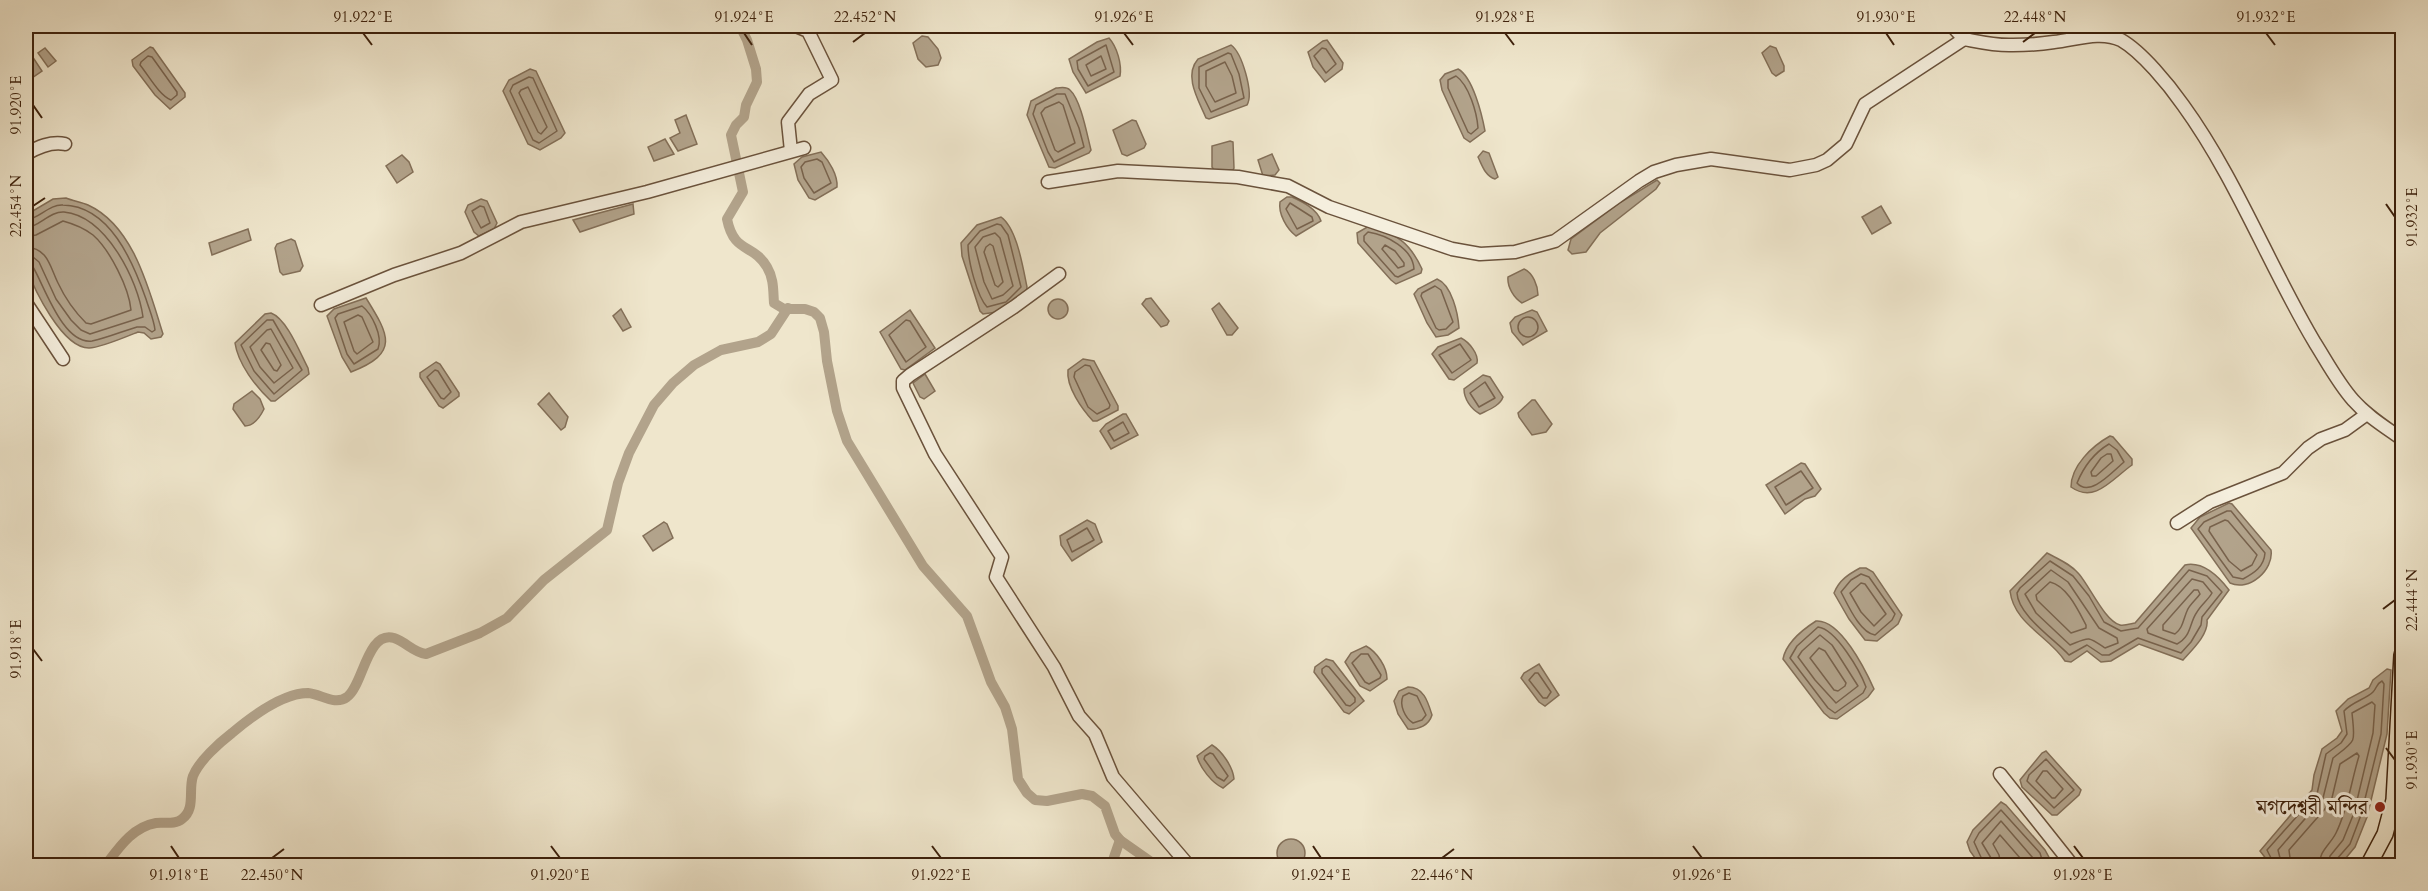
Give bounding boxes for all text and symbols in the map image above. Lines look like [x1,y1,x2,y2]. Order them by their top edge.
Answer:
text: 91.922°E [333,7,393,27]
text: 91.924°E [714,7,774,27]
text: 22.452°N [834,7,897,27]
text: 91.926°E [1094,7,1154,27]
text: 91.928°E [1475,7,1535,27]
text: 91.930°E [1856,7,1916,27]
text: 22.448°N [2004,7,2067,27]
text: 91.932°E [2236,7,2296,27]
text: 91.920°E [6,75,26,135]
text: 22.454°N [6,174,26,237]
text: 91.932°E [2402,187,2422,247]
text: 22.444°N [2402,568,2422,631]
text: 91.918°E [6,619,26,679]
text: 91.930°E [2402,730,2422,790]
place label: মগদেশ্বরী মন্দির [2255,794,2369,821]
marker: মগদেশ্বরী মন্দির [2373,800,2387,814]
text: 91.918°E [149,865,209,885]
text: 22.450°N [241,865,304,885]
text: 91.920°E [530,865,590,885]
text: 91.922°E [911,865,971,885]
text: 91.924°E [1291,865,1351,885]
text: 22.446°N [1411,865,1474,885]
text: 91.926°E [1672,865,1732,885]
text: 91.928°E [2053,865,2113,885]

